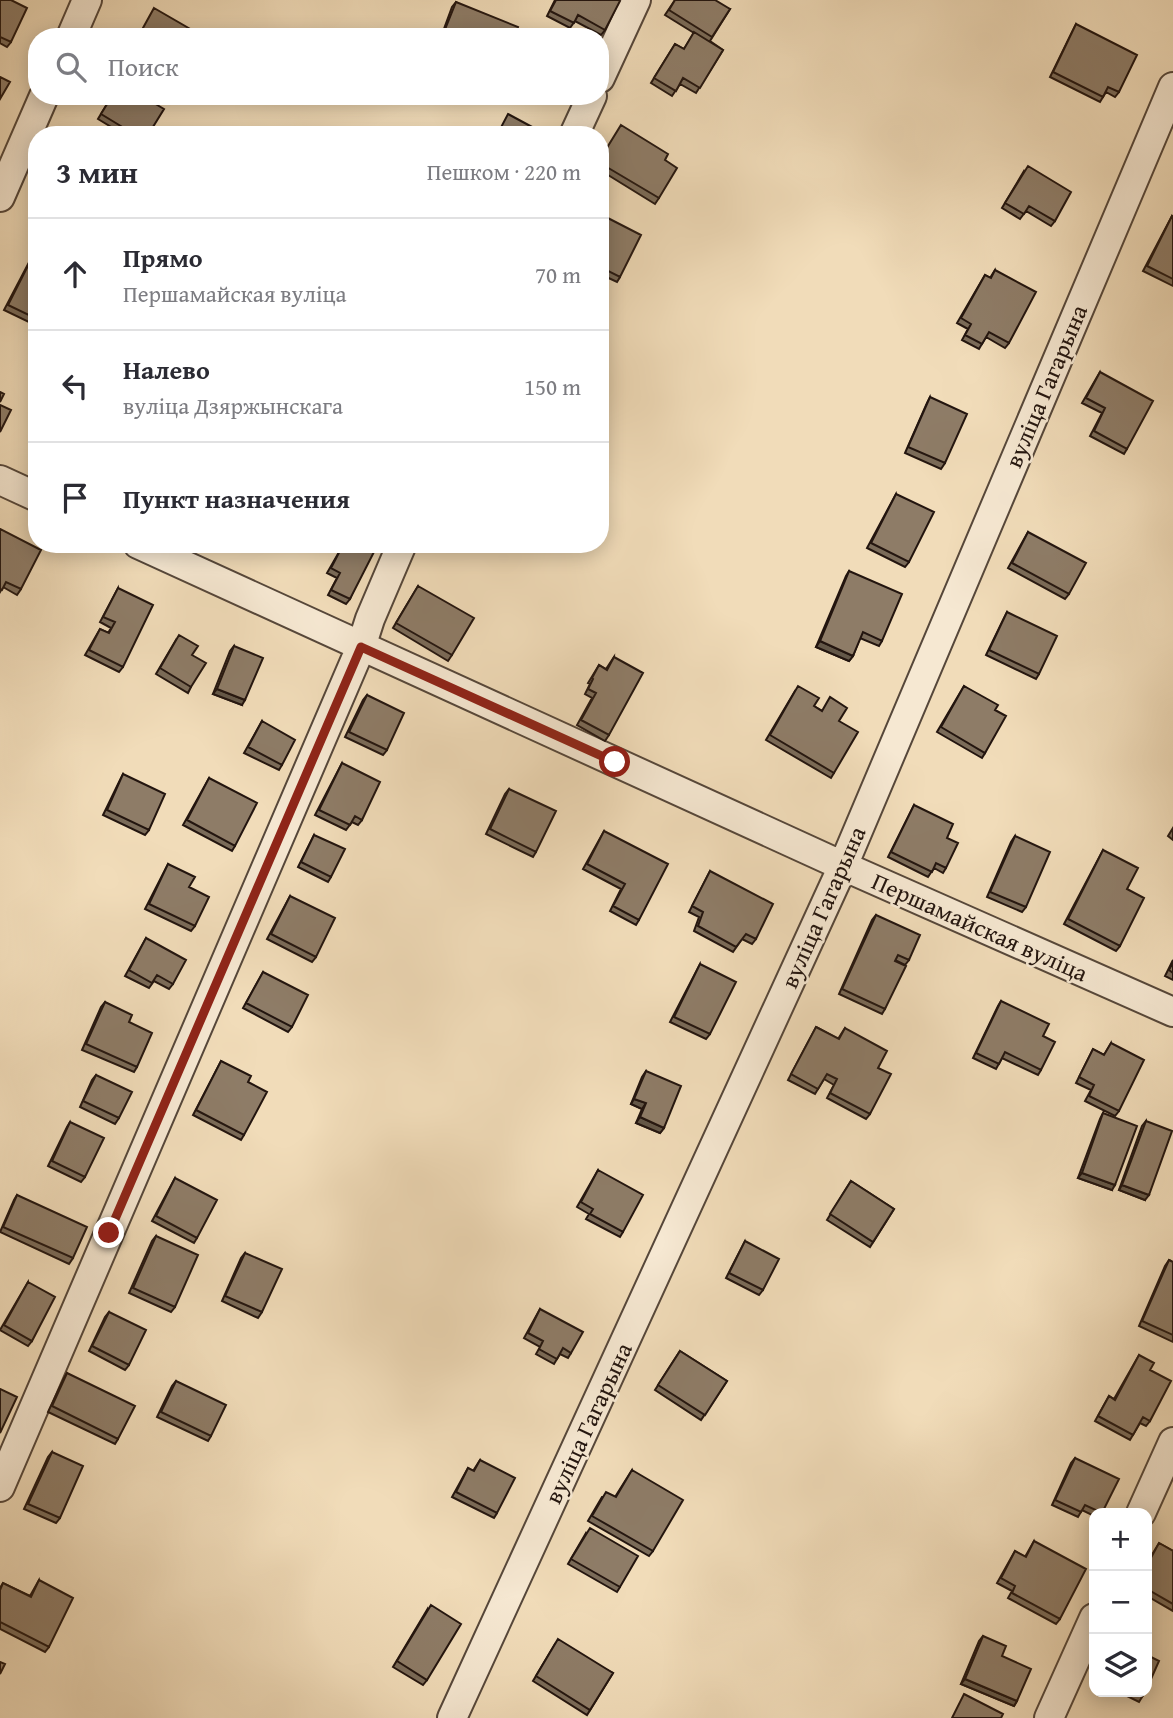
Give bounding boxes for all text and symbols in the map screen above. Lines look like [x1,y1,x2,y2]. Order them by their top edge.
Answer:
search box [28,28,609,105]
text: Поиск [108,47,179,86]
icon: search [52,48,90,86]
text: 3 мин [56,150,138,194]
text: Пешком · 220 m [427,155,581,188]
text: Прямо [123,238,203,277]
icon: ahead [56,255,94,293]
text: 70 m [535,258,581,291]
text: Першамайская вуліца [123,277,346,310]
street label: вуліца Гагарына [996,299,1096,473]
text: Налево [123,350,210,389]
icon: left [56,367,94,405]
text: 150 m [524,370,581,403]
text: вуліца Дзяржынскага [123,389,343,422]
icon: arrive [56,479,94,517]
text: Пункт назначения [123,479,350,518]
route start [599,746,630,777]
street label: вуліца Гагарына [772,820,875,994]
street label: Першамайская вуліца [866,864,1094,991]
route end [93,1217,124,1248]
street label: вуліца Гагарына [535,1336,641,1509]
map controls [1089,1508,1152,1697]
button: + [1089,1508,1152,1571]
button: − [1089,1571,1152,1634]
button: layers [1089,1634,1152,1697]

